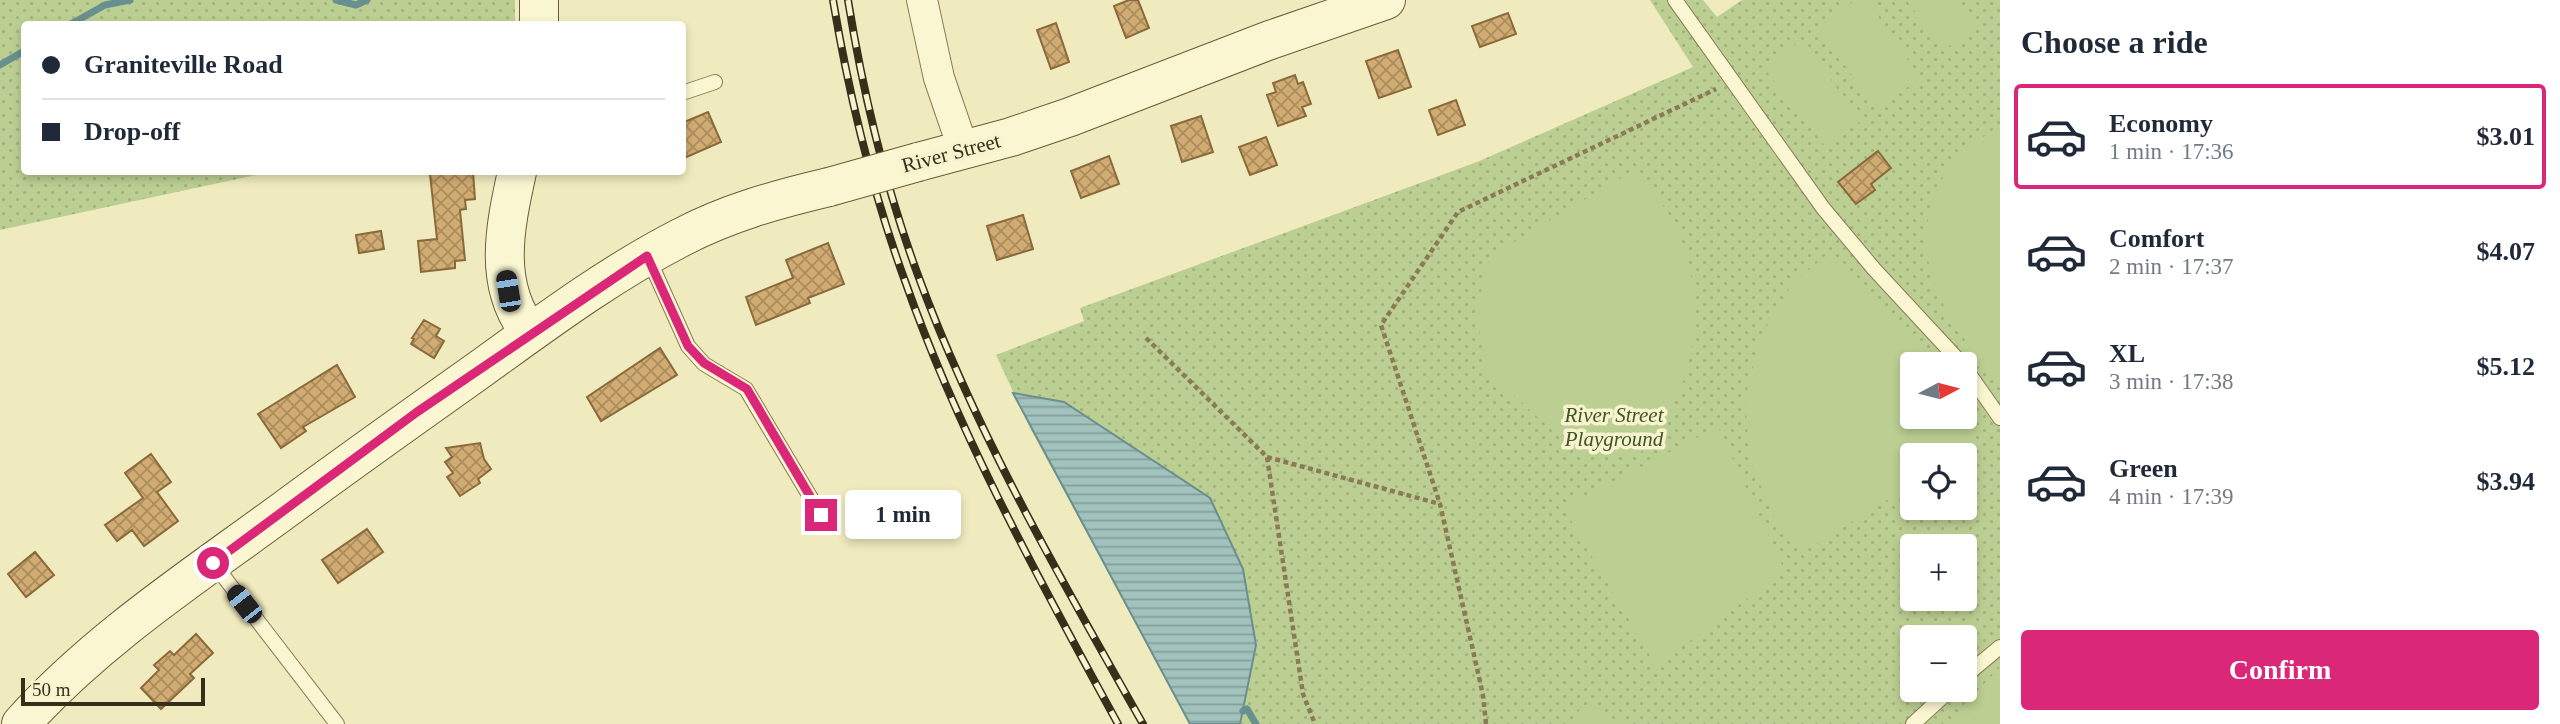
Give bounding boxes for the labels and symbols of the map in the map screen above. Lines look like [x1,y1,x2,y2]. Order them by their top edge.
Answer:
street label: River Street [899,128,1003,178]
car [495,269,522,313]
north arrow [1900,352,1978,429]
park label: River Street Playground [1564,403,1665,451]
callout: 1 min [846,490,961,540]
route end [805,499,837,531]
route start [197,547,229,579]
car [223,581,266,627]
scale bar [21,675,205,707]

